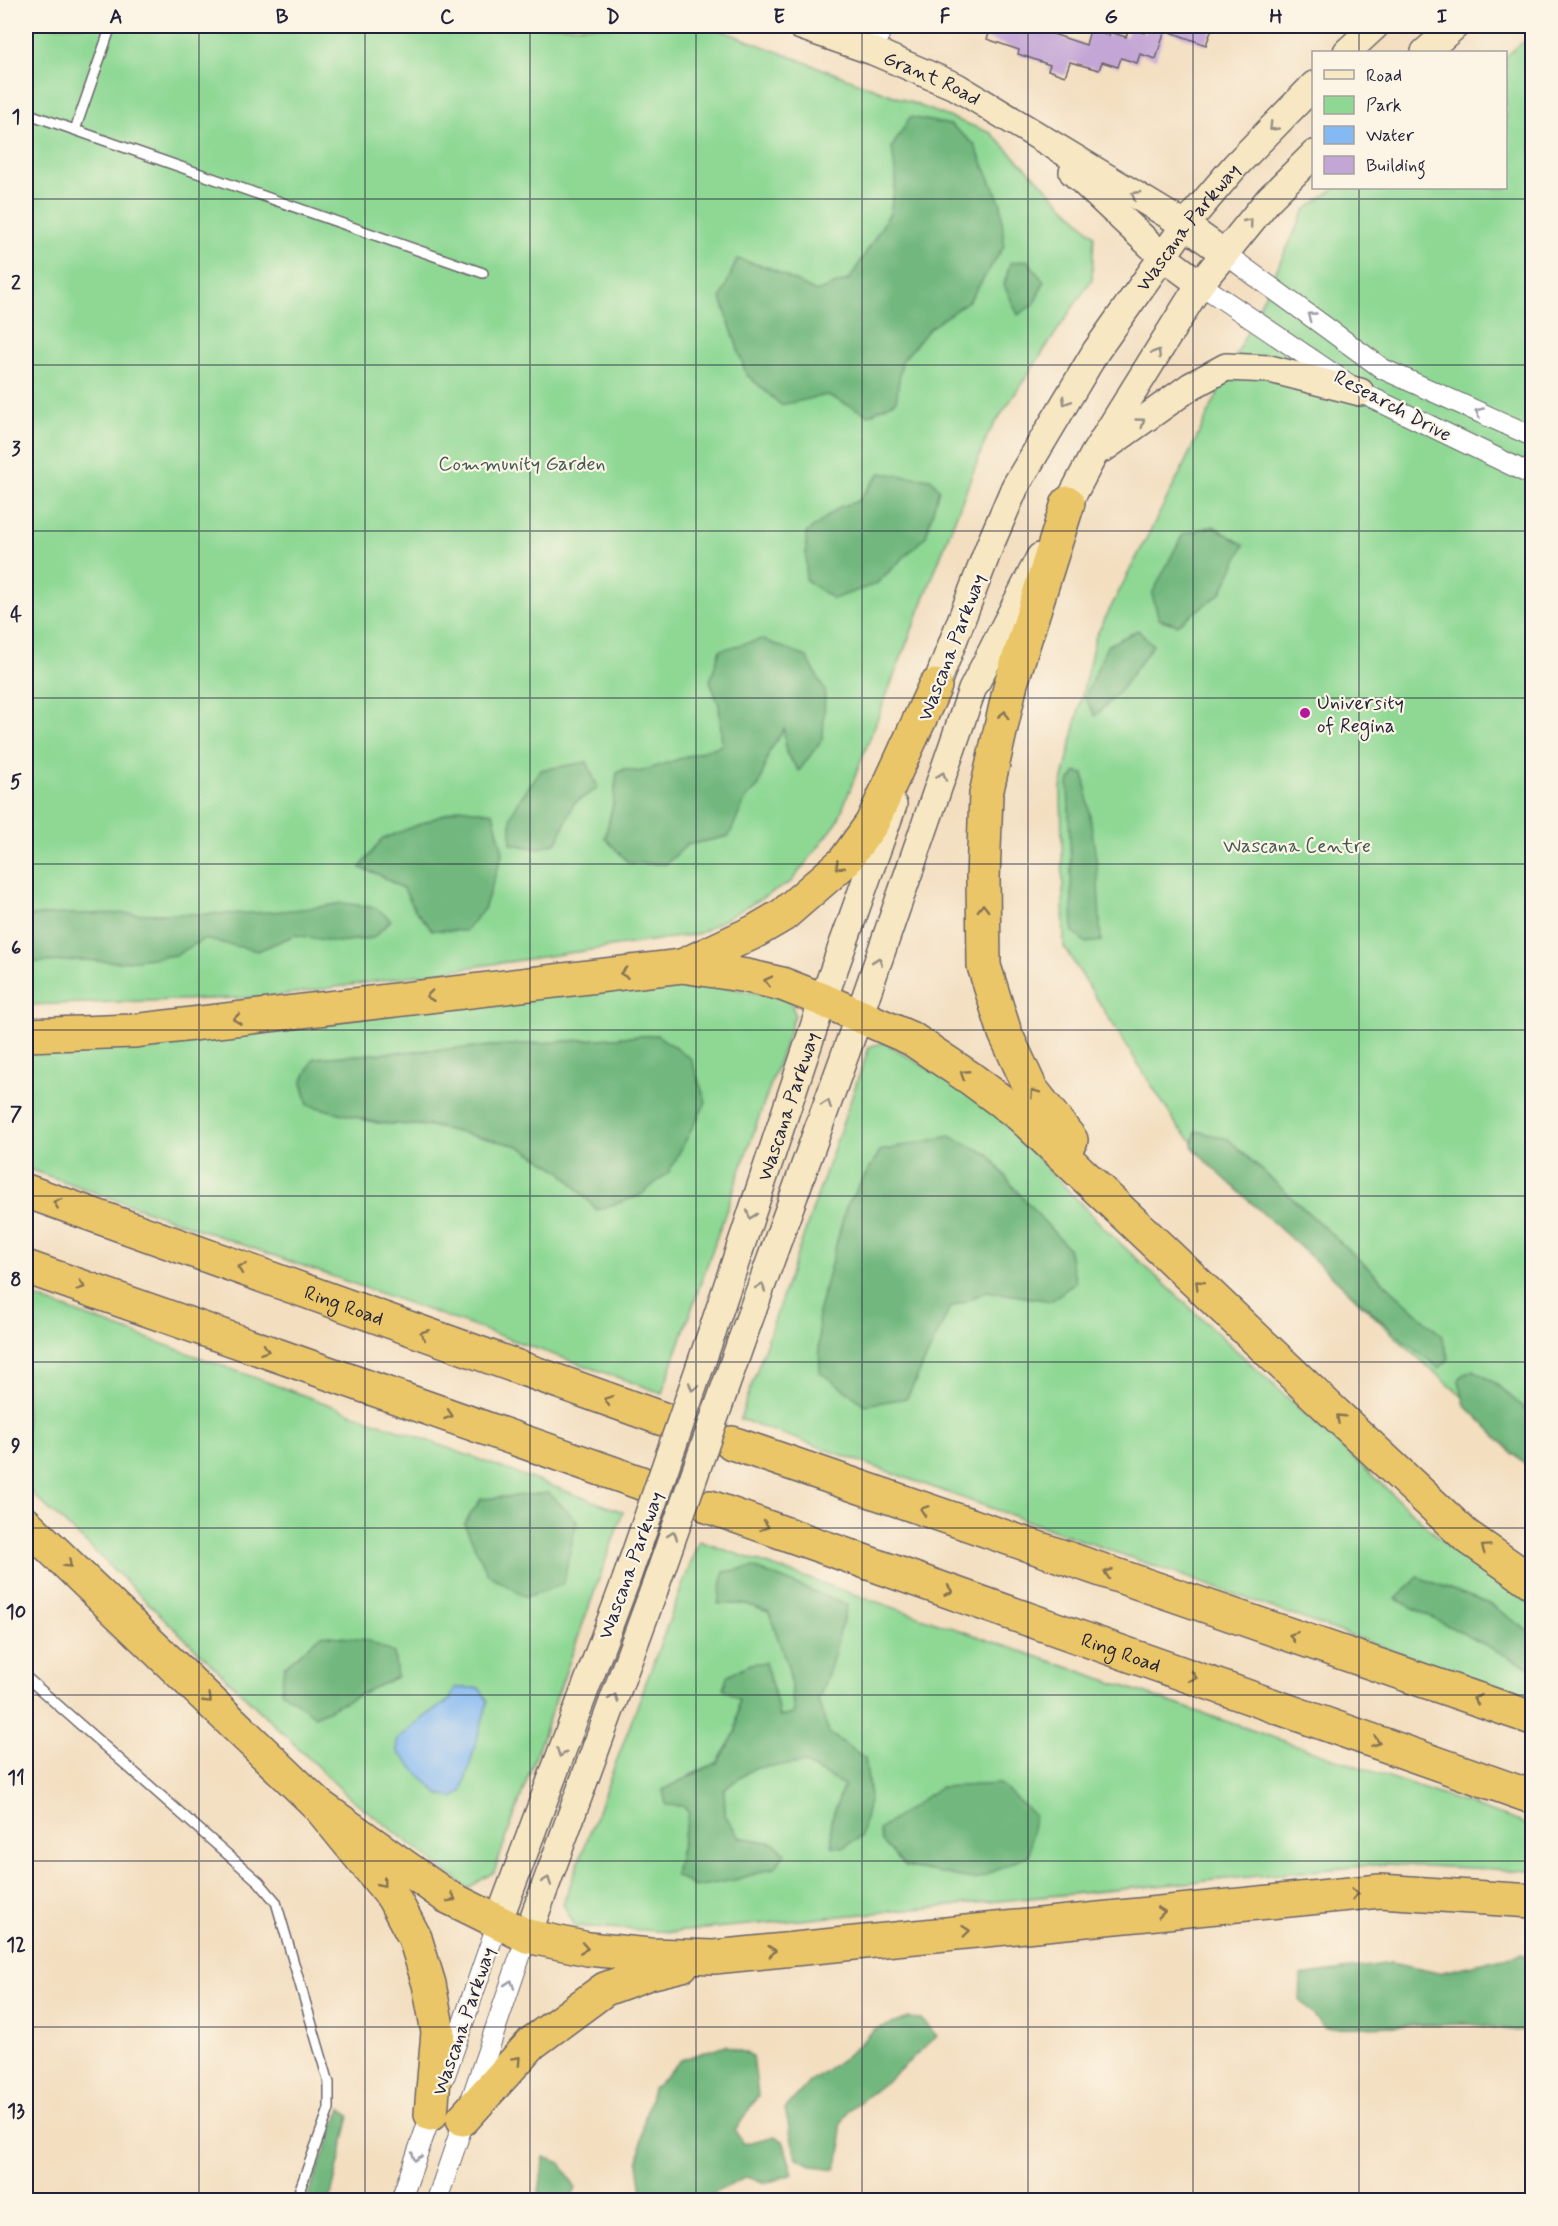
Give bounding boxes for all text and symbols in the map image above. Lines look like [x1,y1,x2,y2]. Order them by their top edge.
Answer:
text: A [109,4,123,31]
text: B [276,4,289,31]
text: C [440,4,455,31]
text: D [606,4,620,31]
text: E [773,4,785,31]
text: F [940,4,951,31]
text: G [1104,4,1118,31]
text: H [1269,4,1283,31]
text: I [1437,4,1447,31]
street label: Grant Road [879,45,985,113]
legend [1312,51,1507,189]
text: Road [1366,64,1402,88]
text: Park [1366,94,1402,118]
text: 1 [12,104,20,131]
one-way arrow [1269,120,1280,131]
text: Water [1366,124,1415,148]
text: Building [1366,154,1426,180]
street label: Wascana Parkway [1130,158,1247,297]
one-way arrow [1131,190,1141,202]
one-way arrow [1242,218,1253,229]
text: 2 [11,270,21,297]
one-way arrow [1306,312,1317,323]
one-way arrow [1150,349,1162,359]
street label: Research Drive [1329,364,1456,449]
one-way arrow [1062,395,1074,405]
one-way arrow [1475,407,1486,419]
one-way arrow [1134,418,1145,429]
text: 3 [11,436,21,463]
park label: Community Garden [438,451,606,478]
street label: Wascana Parkway [912,570,993,725]
text: 4 [10,602,22,629]
place label: University of Regina [1317,690,1404,741]
marker: University of Regina [1298,706,1312,720]
one-way arrow [997,710,1010,720]
text: 5 [10,769,22,796]
one-way arrow [935,772,948,782]
park label: Wascana Centre [1223,833,1371,860]
one-way arrow [835,859,846,870]
one-way arrow [977,904,989,913]
text: 6 [11,935,21,962]
one-way arrow [870,956,883,967]
one-way arrow [619,966,628,978]
one-way arrow [763,975,773,988]
one-way arrow [426,989,435,1001]
one-way arrow [232,1012,241,1025]
street label: Wascana Parkway [751,1029,826,1185]
one-way arrow [959,1070,970,1081]
one-way arrow [1030,1088,1041,1099]
one-way arrow [819,1099,832,1110]
text: 7 [10,1101,22,1128]
one-way arrow [52,1197,63,1210]
one-way arrow [746,1209,759,1220]
one-way arrow [236,1263,246,1276]
text: 8 [10,1267,22,1294]
one-way arrow [75,1278,86,1291]
street label: Ring Road [300,1280,387,1333]
one-way arrow [1195,1280,1206,1291]
one-way arrow [753,1282,766,1293]
one-way arrow [419,1329,430,1342]
one-way arrow [259,1343,270,1356]
one-way arrow [687,1381,700,1392]
one-way arrow [603,1394,614,1407]
one-way arrow [443,1407,454,1420]
one-way arrow [1336,1414,1346,1425]
text: 9 [11,1433,21,1460]
street label: Wascana Parkway [592,1488,671,1643]
one-way arrow [919,1504,929,1517]
one-way arrow [759,1519,770,1532]
one-way arrow [666,1530,679,1541]
one-way arrow [1480,1544,1491,1555]
one-way arrow [61,1557,71,1568]
one-way arrow [1103,1567,1114,1580]
one-way arrow [943,1584,954,1597]
text: 10 [6,1599,26,1626]
street label: Ring Road [1077,1627,1164,1680]
one-way arrow [1288,1630,1299,1643]
one-way arrow [1187,1669,1197,1682]
one-way arrow [201,1692,212,1703]
one-way arrow [607,1693,620,1704]
one-way arrow [1472,1693,1483,1706]
one-way arrow [1371,1734,1381,1747]
one-way arrow [556,1747,569,1758]
text: 11 [7,1765,25,1792]
one-way arrow [374,1876,385,1887]
one-way arrow [540,1876,552,1887]
one-way arrow [1350,1888,1359,1901]
one-way arrow [446,1891,457,1902]
one-way arrow [1156,1906,1165,1919]
one-way arrow [962,1925,971,1938]
text: 12 [6,1932,26,1959]
one-way arrow [579,1941,589,1954]
street label: Wascana Parkway [426,1944,503,2099]
one-way arrow [768,1945,777,1958]
one-way arrow [502,1979,515,1990]
one-way arrow [510,2057,521,2067]
text: 13 [7,2098,25,2125]
one-way arrow [411,2151,424,2162]

